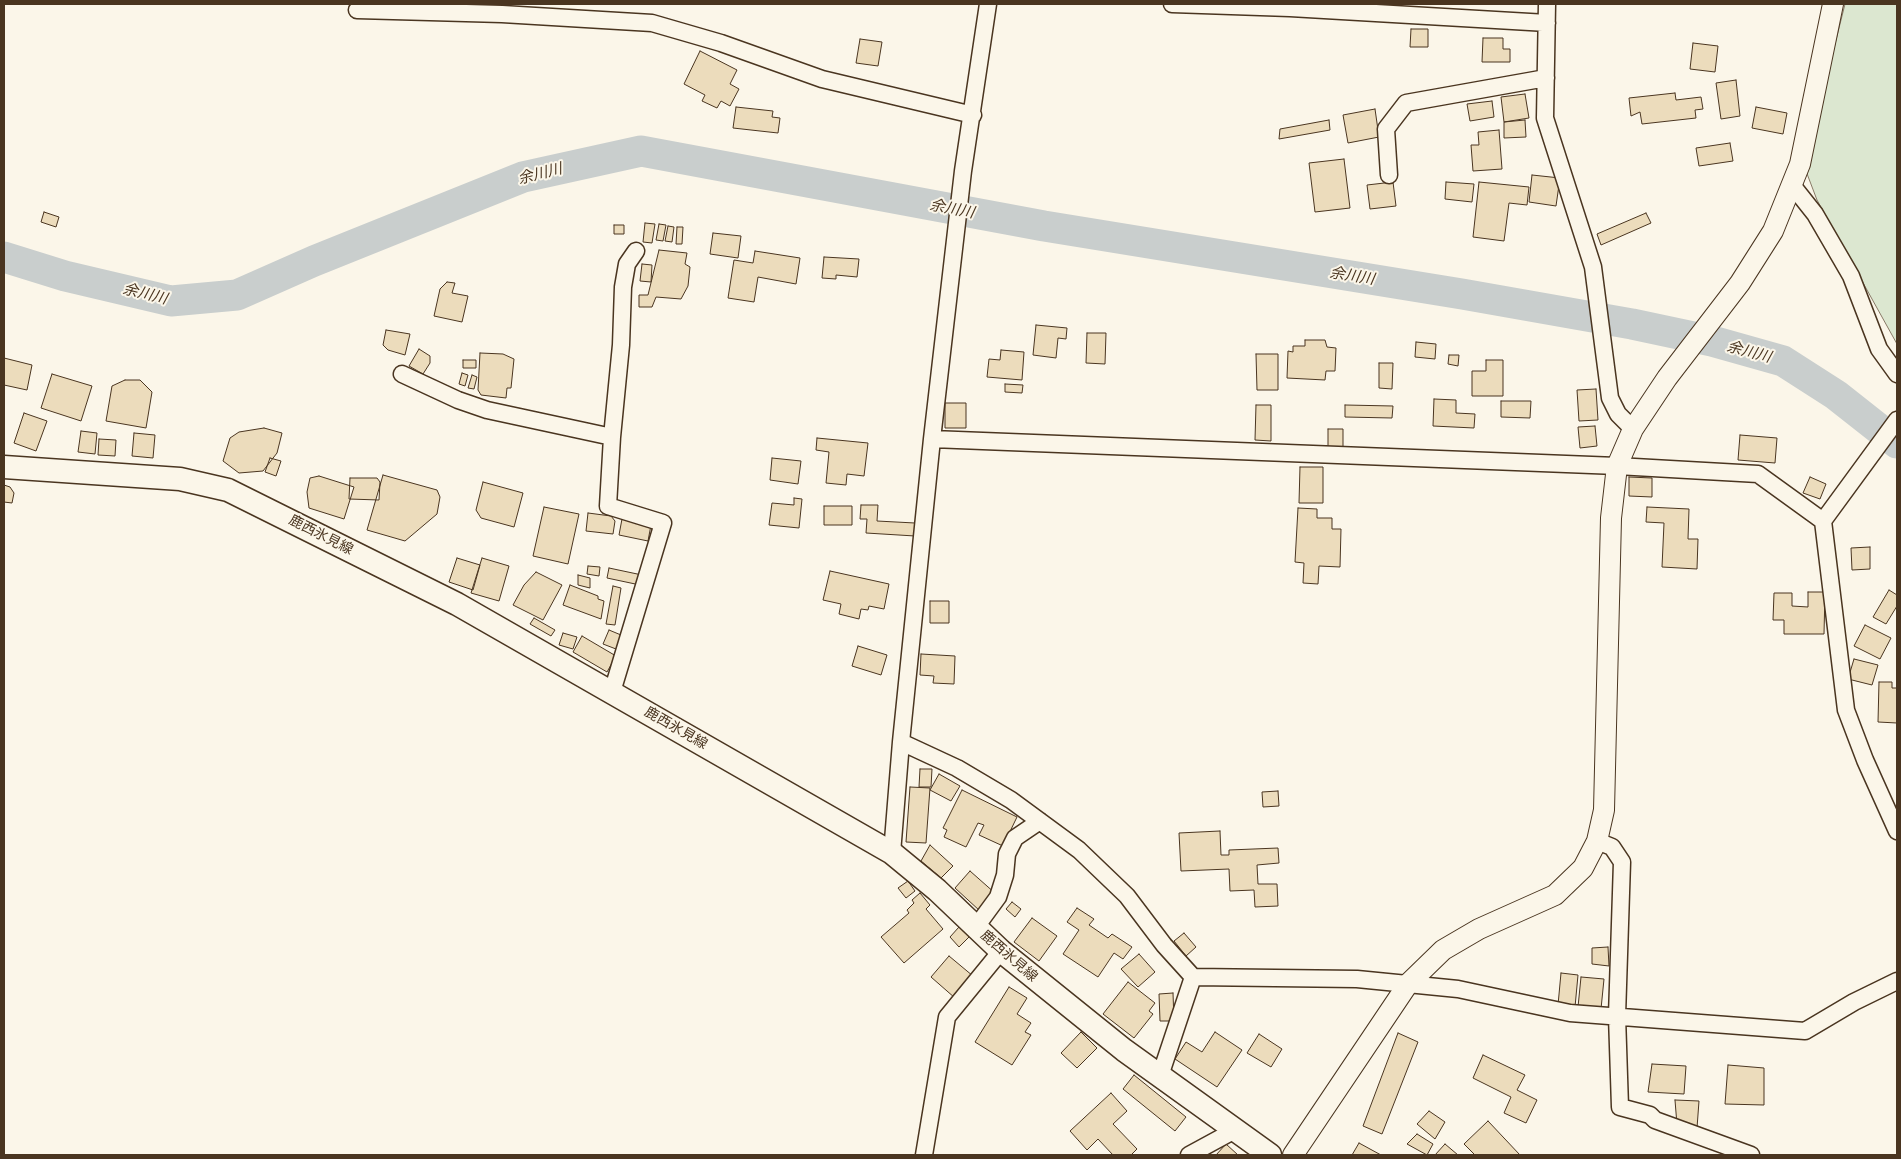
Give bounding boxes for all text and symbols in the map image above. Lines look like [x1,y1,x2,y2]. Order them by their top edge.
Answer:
water label: 余川川 [516,160,564,188]
water label: 余川川 [928,196,976,222]
water label: 余川川 [1328,264,1376,288]
water label: 余川川 [121,280,169,308]
water label: 余川川 [1725,337,1773,367]
street label: 鹿西氷見線 [286,512,356,558]
street label: 鹿西氷見線 [641,703,711,753]
street label: 鹿西氷見線 [977,927,1041,985]

